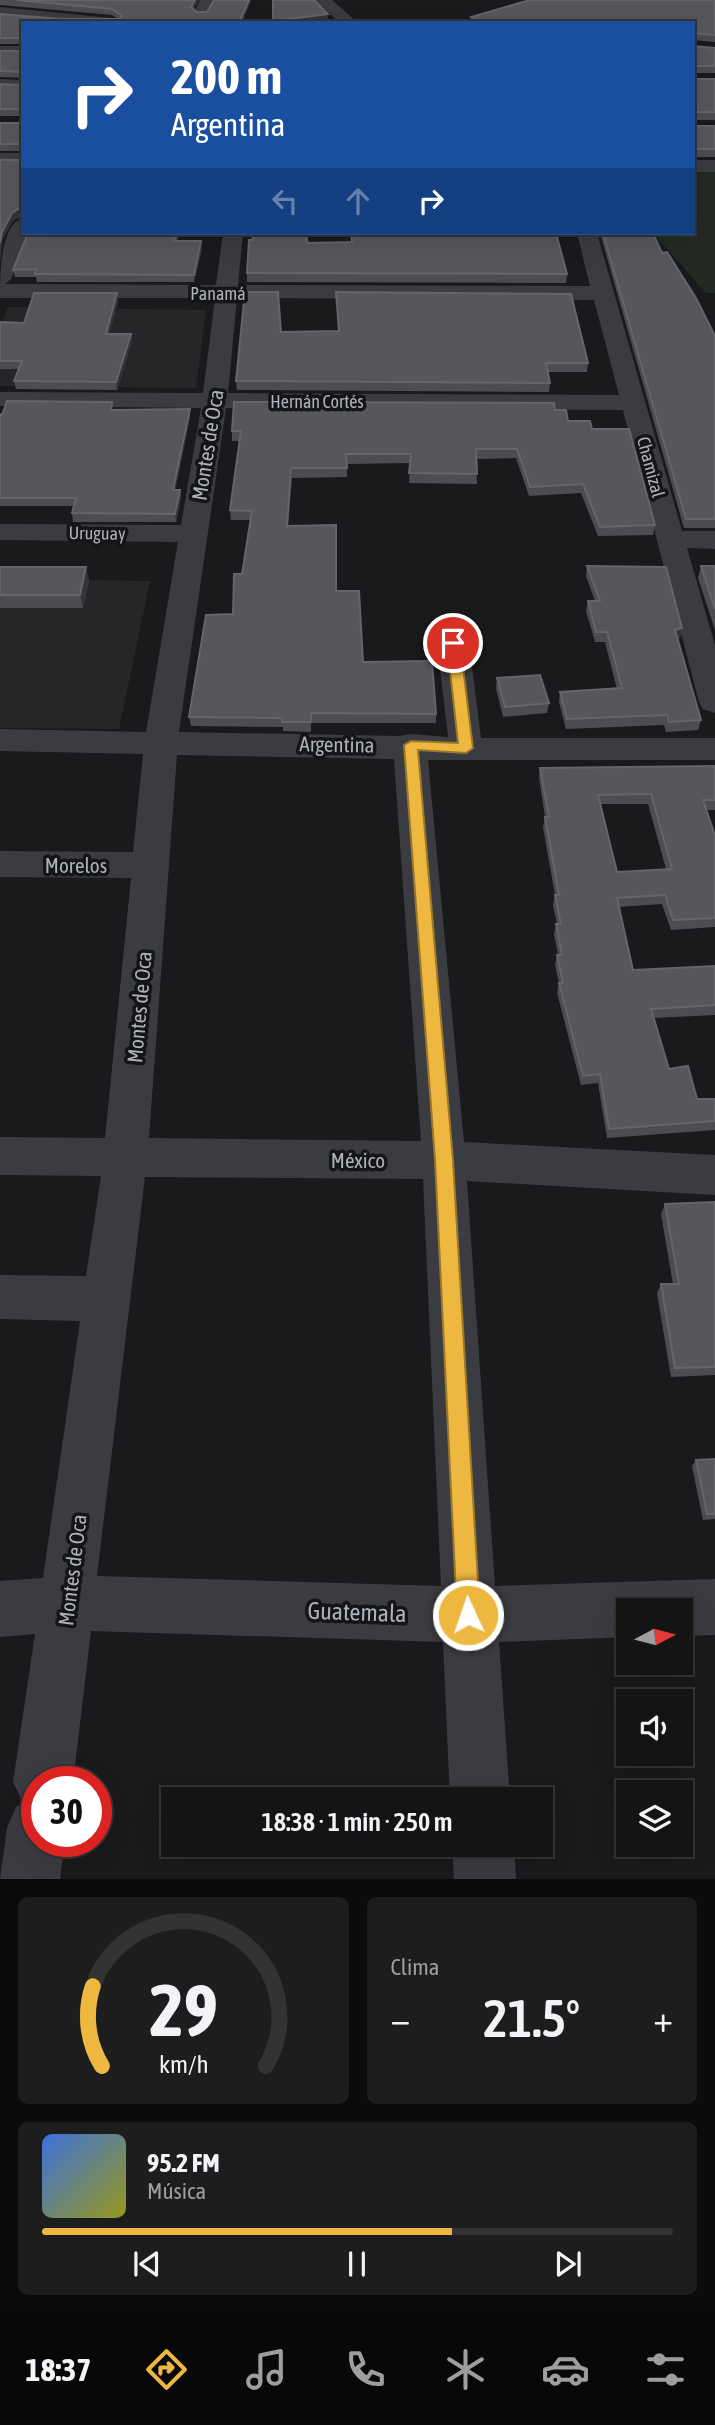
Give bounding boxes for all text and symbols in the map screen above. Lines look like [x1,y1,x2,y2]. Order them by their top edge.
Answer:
text: 200 m [171,48,282,104]
icon: right [56,49,147,140]
text: Argentina [171,106,285,143]
icon: left [266,182,304,220]
icon: ahead [339,182,377,220]
icon: right [412,182,450,220]
street label: Panamá [190,283,246,304]
street label: Montes de Oca [186,388,228,502]
street label: Hernán Cortés [270,391,364,412]
street label: Chamizal [633,434,669,500]
street label: Uruguay [68,522,126,544]
pin [423,613,483,673]
icon: arrive [434,624,472,662]
street label: Argentina [299,731,375,757]
street label: Morelos [45,853,107,877]
street label: Montes de Oca [122,950,156,1064]
street label: México [331,1148,385,1172]
street label: Montes de Oca [53,1513,91,1627]
position arrow [431,1578,505,1652]
street label: Guatemala [307,1597,407,1627]
north arrow [616,1598,693,1675]
map controls [616,1598,693,1857]
button: sound [616,1689,693,1766]
speed limit sign: 30 [21,1766,112,1857]
button: layers [616,1780,693,1857]
text: 18:38 · 1 min · 250 m [262,1807,452,1837]
text: Clima [391,1954,440,1980]
text: 29 [149,1969,217,2052]
text: 21.5° [483,1988,580,2048]
text: − [391,1997,410,2040]
text: + [653,1997,673,2040]
text: km/h [158,2050,208,2078]
text: 95.2 FM [147,2148,220,2178]
text: Música [147,2178,206,2204]
icon: previous [128,2245,166,2283]
icon: pause [338,2245,376,2283]
icon: next [549,2245,587,2283]
icon: directions [142,2345,191,2394]
icon: music [242,2345,291,2394]
icon: phone [341,2345,390,2394]
icon: climate [441,2345,490,2394]
icon: car [541,2345,590,2394]
icon: filters [641,2345,690,2394]
text: 18:37 [25,2351,91,2388]

